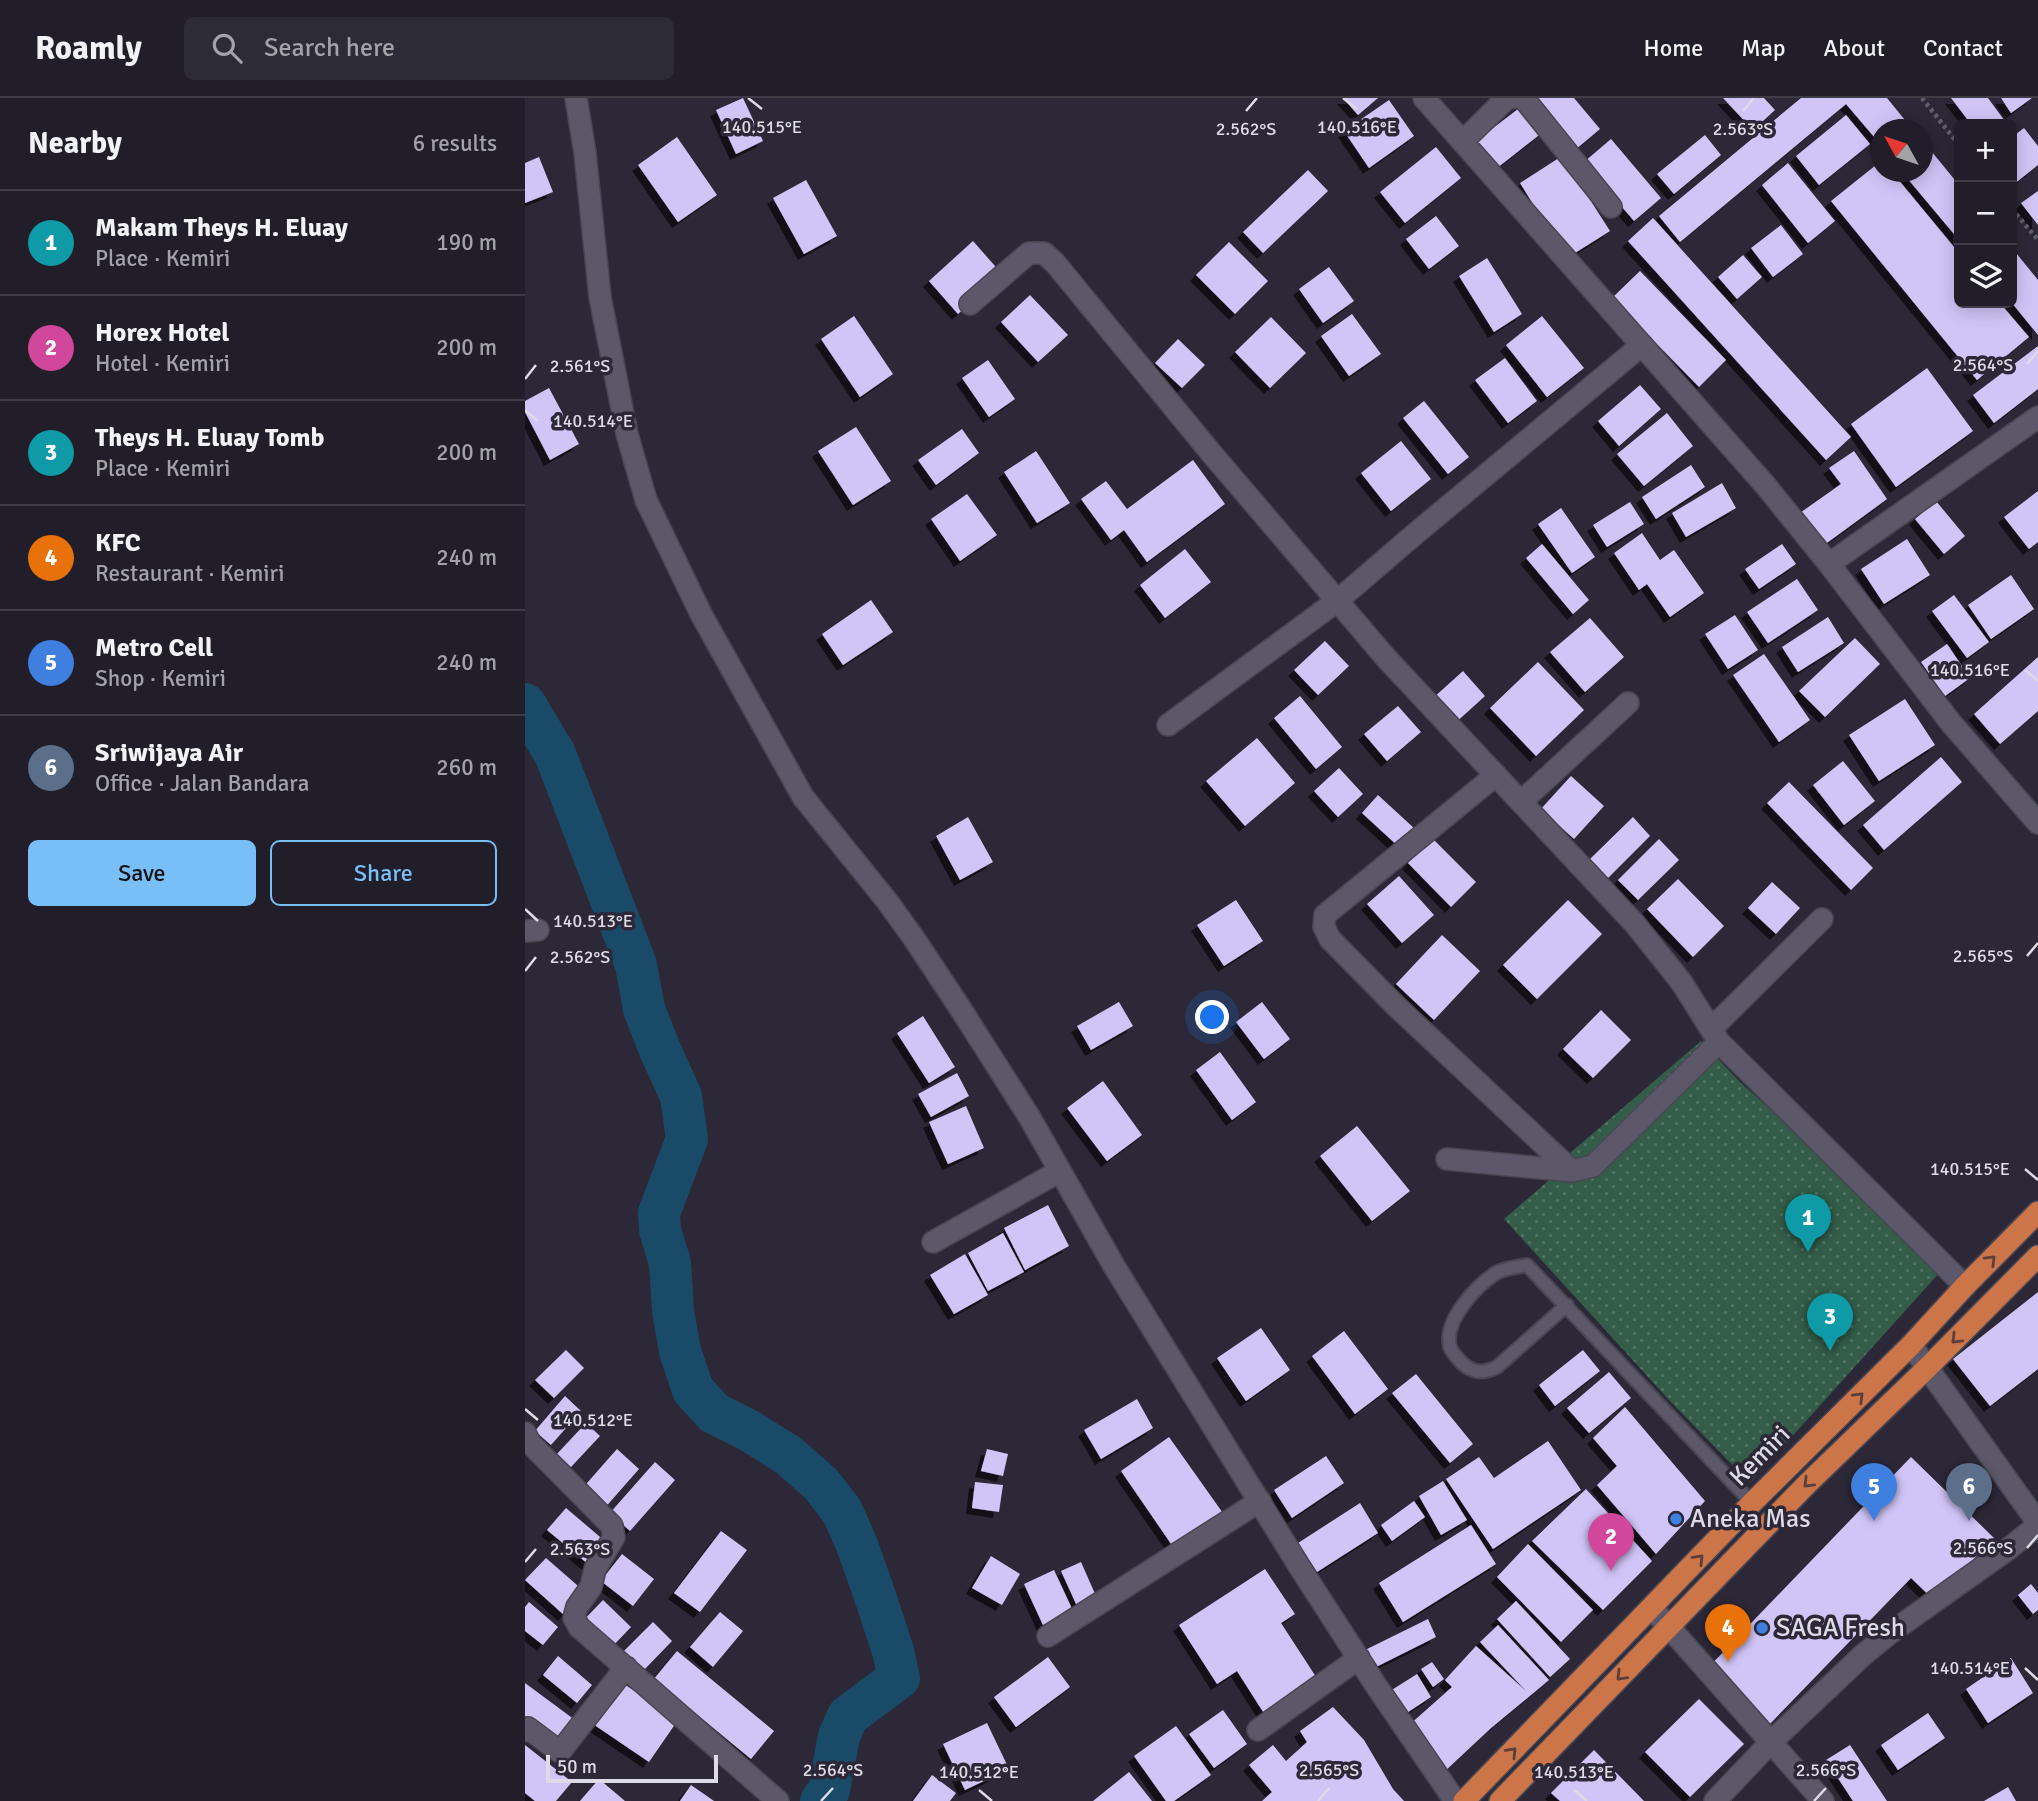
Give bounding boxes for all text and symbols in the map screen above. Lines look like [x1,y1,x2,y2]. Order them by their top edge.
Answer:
search box [184,17,674,80]
text: Roamly [35,28,142,69]
icon: search [208,29,246,67]
text: Search here [264,32,395,64]
text: Home [1643,33,1703,63]
text: Map [1741,33,1786,63]
text: About [1824,33,1885,63]
text: Contact [1923,33,2003,63]
text: 140.515°E [722,116,802,138]
text: 140.516°E [1317,116,1397,138]
text: 2.562°S [1216,118,1276,140]
text: 2.563°S [1713,118,1773,140]
north arrow [1870,119,1933,182]
map controls [1954,119,2017,308]
button: + [1954,119,2017,182]
text: Nearby [28,125,122,162]
text: 6 results [413,129,497,158]
button: − [1954,182,2017,245]
text: Makam Theys H. Eluay [95,212,348,244]
text: 1 [45,228,57,257]
text: 190 m [436,228,497,257]
text: Place · Kemiri [95,244,230,273]
button: layers [1954,245,2017,308]
text: Horex Hotel [95,317,230,349]
text: 2 [45,333,57,362]
text: 200 m [436,333,497,362]
text: Hotel · Kemiri [95,349,230,378]
text: 2.564°S [1953,354,2013,376]
text: 2.561°S [550,355,610,377]
text: 140.514°E [553,410,633,432]
text: Theys H. Eluay Tomb [95,422,324,454]
text: 3 [45,438,57,467]
text: 200 m [436,438,497,467]
text: Place · Kemiri [95,454,230,483]
text: KFC [95,527,141,559]
text: 4 [45,543,57,572]
text: 240 m [436,543,497,572]
text: Restaurant · Kemiri [95,559,285,588]
text: Metro Cell [95,632,213,664]
text: 5 [45,648,57,677]
text: 240 m [436,648,497,677]
text: 140.516°E [1930,659,2010,681]
text: Shop · Kemiri [95,664,226,693]
text: Sriwijaya Air [95,737,243,769]
text: 6 [45,753,57,782]
text: 260 m [436,753,497,782]
text: Office · Jalan Bandara [95,769,309,798]
button: Save [28,840,256,906]
button: Share [270,840,497,906]
text: 140.513°E [553,910,633,932]
text: 2.565°S [1953,945,2013,967]
text: 2.562°S [550,946,610,968]
your location [1195,1000,1229,1034]
text: 140.515°E [1930,1158,2010,1180]
pin: 1 [1785,1194,1831,1252]
one-way arrow [1983,1255,1996,1268]
pin: 3 [1807,1293,1853,1351]
one-way arrow [1951,1331,1964,1344]
one-way arrow [1850,1392,1863,1405]
text: 140.512°E [553,1409,633,1431]
street label: Kemiri [1723,1419,1797,1493]
pin: 5 [1851,1463,1897,1521]
pin: 6 [1946,1463,1992,1521]
one-way arrow [1804,1475,1817,1488]
place label: Aneka Mas [1690,1503,1811,1535]
marker: Aneka Mas [1668,1511,1684,1527]
pin: 2 [1588,1513,1634,1571]
text: 2.566°S [1953,1537,2013,1559]
text: 2.563°S [550,1538,610,1560]
one-way arrow [1690,1554,1703,1567]
pin: 4 [1705,1604,1751,1662]
place label: SAGA Fresh [1776,1612,1905,1644]
marker: SAGA Fresh [1754,1620,1770,1636]
text: 140.514°E [1930,1657,2010,1679]
one-way arrow [1616,1668,1629,1681]
one-way arrow [1504,1748,1516,1760]
scale bar [546,1752,717,1784]
text: 50 m [557,1755,597,1779]
text: 2.564°S [803,1759,863,1781]
text: 2.565°S [1299,1759,1359,1781]
text: 2.566°S [1796,1759,1856,1781]
text: 140.512°E [939,1761,1019,1783]
text: 140.513°E [1534,1761,1614,1783]

